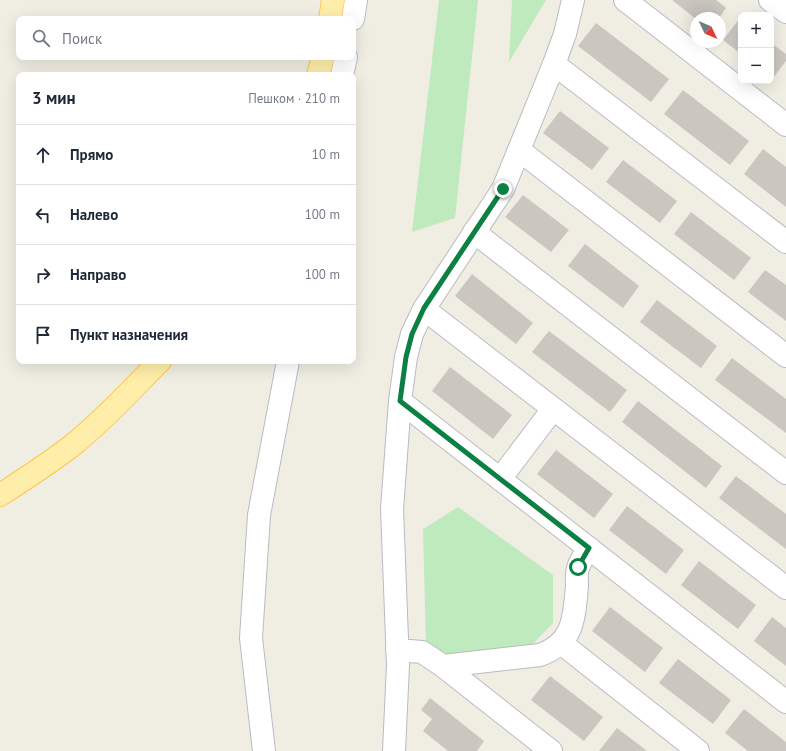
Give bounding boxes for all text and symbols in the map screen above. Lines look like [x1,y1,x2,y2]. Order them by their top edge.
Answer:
north arrow [690,12,726,48]
map controls [738,12,774,84]
button: + [738,12,774,48]
search box [16,16,356,60]
icon: search [30,27,52,49]
text: Поиск [62,29,102,48]
button: − [738,48,774,84]
text: 3 мин [32,87,76,109]
text: Пешком · 210 m [248,90,340,107]
icon: ahead [32,144,54,166]
text: Прямо [70,145,113,164]
text: 10 m [312,146,340,163]
route end [494,180,512,198]
icon: left [32,204,54,226]
text: Налево [70,205,118,224]
text: 100 m [305,206,340,223]
icon: right [32,264,54,286]
text: Направо [70,265,126,284]
text: 100 m [305,266,340,283]
icon: arrive [32,324,54,346]
text: Пункт назначения [70,325,188,344]
route start [569,558,587,576]

